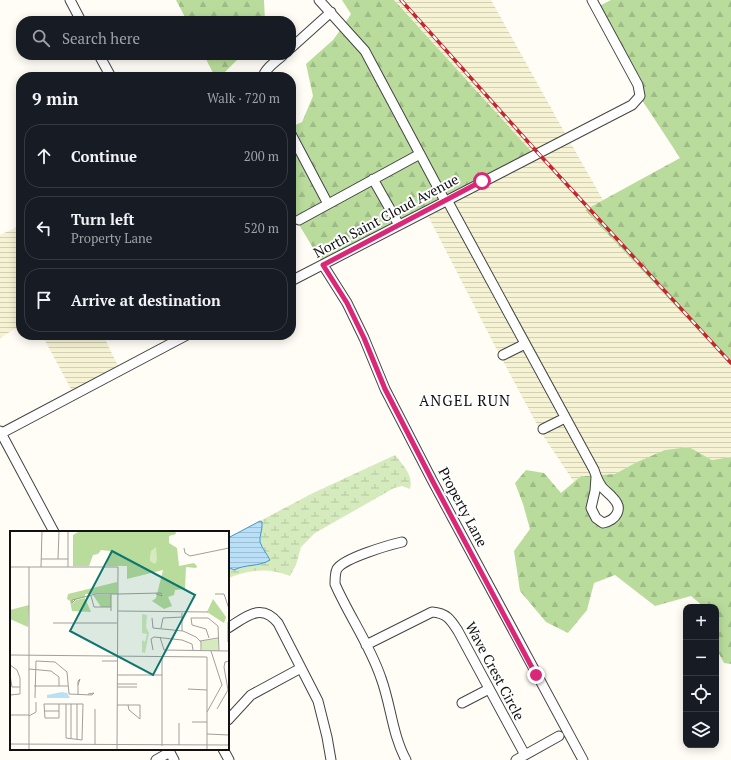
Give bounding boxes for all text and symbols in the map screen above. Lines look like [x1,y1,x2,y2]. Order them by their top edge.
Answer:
search box [16,16,296,60]
icon: search [30,27,52,49]
text: Search here [62,28,140,48]
text: 9 min [32,87,79,110]
text: Walk · 720 m [207,89,280,107]
icon: ahead [33,145,55,167]
text: Continue [71,146,137,166]
text: 200 m [244,147,279,165]
street label: North Saint Cloud Avenue [310,169,462,262]
route start [473,172,491,190]
text: Turn left [71,209,135,229]
icon: left [33,217,55,239]
text: 520 m [244,219,279,237]
text: Property Lane [71,229,152,247]
icon: arrive [33,289,55,311]
text: Arrive at destination [71,290,221,310]
district label: ANGEL RUN [419,390,511,410]
street label: Property Lane [434,464,492,550]
inset map [10,531,229,750]
map controls [683,604,719,748]
button: + [683,604,719,640]
street label: Wave Crest Circle [461,618,529,723]
button: − [683,640,719,676]
route end [527,666,545,684]
button: locate [683,676,719,712]
button: layers [683,712,719,748]

